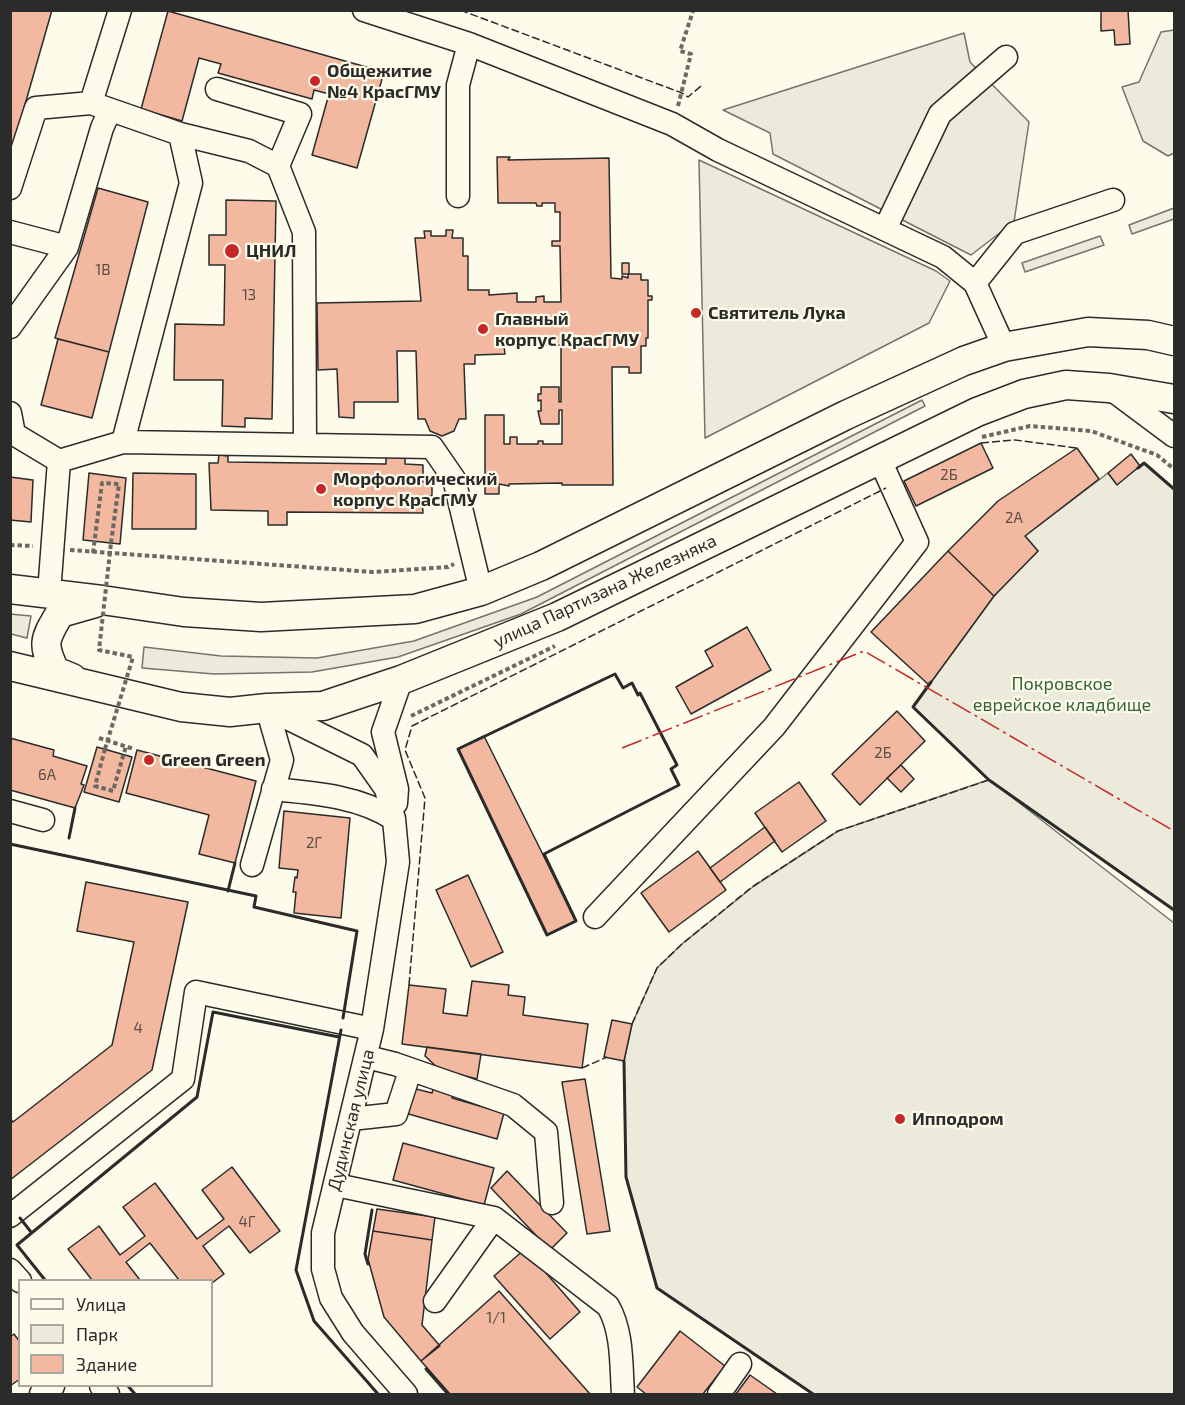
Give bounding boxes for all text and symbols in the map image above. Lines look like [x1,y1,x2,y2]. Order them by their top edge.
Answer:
place label: Общежитие №4 КрасГМУ [327,60,441,103]
marker: Общежитие №4 КрасГМУ [308,74,322,88]
place label: ЦНИЛ [246,240,296,262]
marker: ЦНИЛ [223,242,241,260]
house number: 1В [95,261,111,279]
house number: 1З [242,286,256,304]
place label: Святитель Лука [708,302,846,324]
marker: Святитель Лука [689,306,703,320]
place label: Главный корпус КрасГМУ [495,308,639,350]
marker: Главный корпус КрасГМУ [476,322,490,336]
house number: 2Б [940,466,958,484]
place label: Морфологический корпус КрасГМУ [333,468,497,510]
marker: Морфологический корпус КрасГМУ [314,482,328,496]
house number: 2А [1005,509,1023,527]
street label: улица Партизана Железняка [490,530,720,652]
park label: Покровское еврейское кладбище [973,673,1151,716]
house number: 2Б [874,744,892,762]
place label: Green Green [161,749,266,771]
marker: Green Green [142,753,156,767]
house number: 6А [38,766,56,784]
house number: 2Г [306,834,322,852]
house number: 4 [133,1019,143,1037]
street label: Дудинская улица [323,1047,379,1193]
place label: Ипподром [912,1108,1004,1130]
marker: Ипподром [893,1112,907,1126]
house number: 4Г [239,1213,255,1231]
legend [18,1279,213,1387]
text: Улица [76,1293,126,1315]
house number: 1/1 [486,1309,506,1327]
text: Парк [76,1323,118,1345]
text: Здание [76,1353,137,1375]

